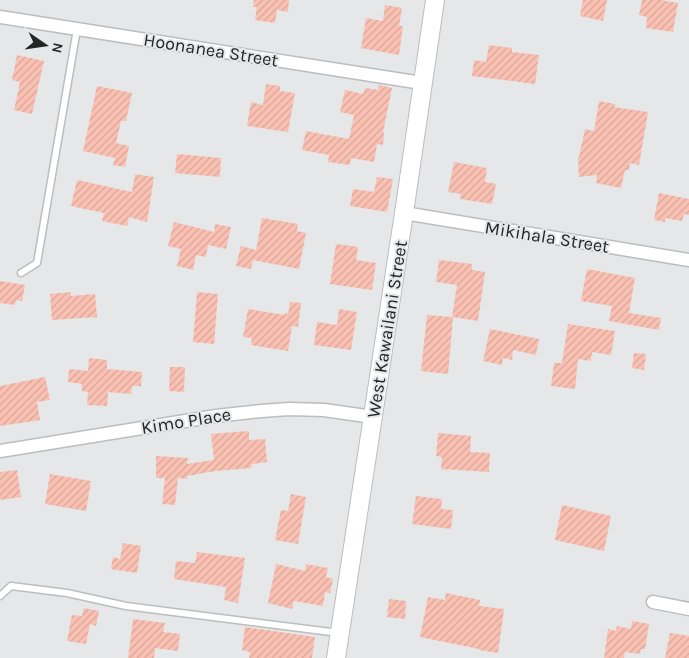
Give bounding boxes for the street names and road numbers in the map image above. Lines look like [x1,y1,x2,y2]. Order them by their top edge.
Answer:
street label: Hoonanea Street [142,28,280,72]
street label: Mikihala Street [483,216,611,258]
street label: West Kawailani Street [362,239,412,419]
street label: Kimo Place [139,403,233,439]

